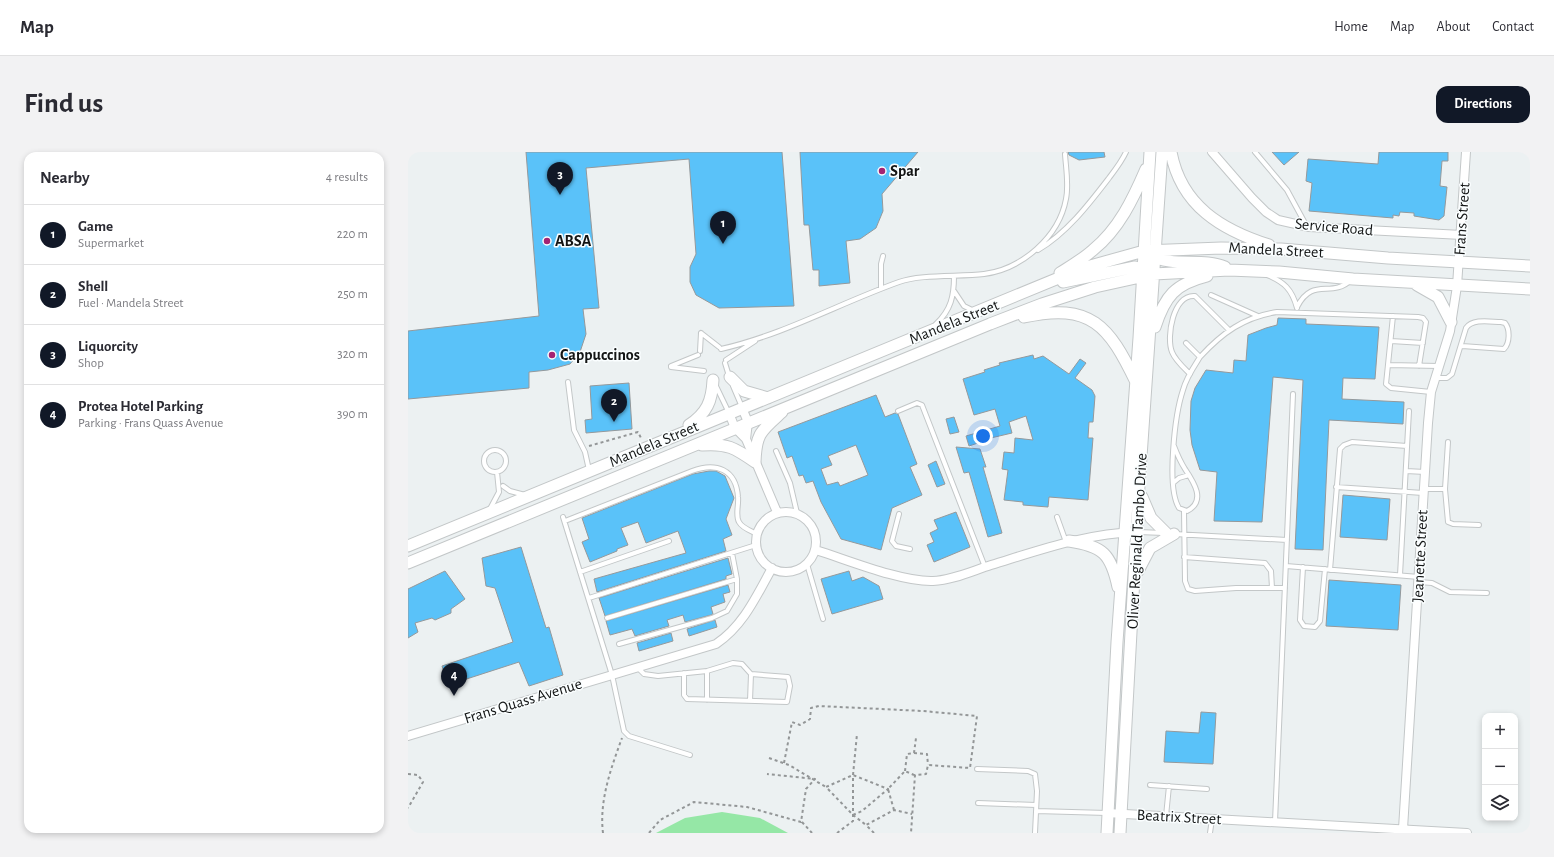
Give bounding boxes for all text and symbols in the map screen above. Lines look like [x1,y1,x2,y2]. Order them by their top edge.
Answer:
text: Map [20,18,54,37]
text: Home [1334,20,1368,34]
text: Map [1390,20,1414,34]
text: About [1436,20,1470,34]
text: Contact [1492,20,1534,34]
button: Directions [1436,86,1530,123]
text: Find us [24,90,103,118]
pin: 3 [547,162,573,195]
place label: Spar [890,163,920,179]
marker: Spar [877,166,887,176]
text: Nearby [40,169,90,186]
text: 4 results [326,171,368,184]
street label: Frans Street [1451,182,1473,256]
pin: 1 [710,211,736,244]
street label: Service Road [1294,216,1374,238]
text: Game [78,219,113,234]
text: 1 [51,228,55,241]
text: 220 m [337,228,368,241]
place label: ABSA [555,233,592,249]
marker: ABSA [542,236,552,246]
text: Supermarket [78,237,144,250]
street label: Mandela Street [1228,240,1324,260]
text: Shell [78,279,108,294]
text: 2 [50,288,56,301]
text: 250 m [337,288,368,301]
text: Fuel · Mandela Street [78,297,184,310]
street label: Mandela Street [907,297,1001,347]
text: Liquorcity [78,339,138,354]
place label: Cappuccinos [560,347,640,363]
text: 3 [50,348,56,361]
text: 320 m [337,348,368,361]
marker: Cappuccinos [547,350,557,360]
text: Shop [78,357,104,370]
pin: 2 [601,389,627,422]
text: Protea Hotel Parking [78,399,203,414]
text: 4 [50,408,56,421]
text: 390 m [337,408,368,421]
text: Parking · Frans Quass Avenue [78,417,223,430]
street label: Mandela Street [607,418,701,470]
your location [973,426,993,446]
street label: Oliver Reginald Tambo Drive [1124,453,1150,629]
street label: Jeanette Street [1410,509,1430,603]
pin: 4 [441,663,467,696]
street label: Frans Quass Avenue [462,675,584,727]
map controls [1482,713,1518,821]
button: + [1482,713,1518,749]
button: − [1482,749,1518,785]
button: layers [1482,785,1518,821]
street label: Beatrix Street [1136,807,1222,827]

